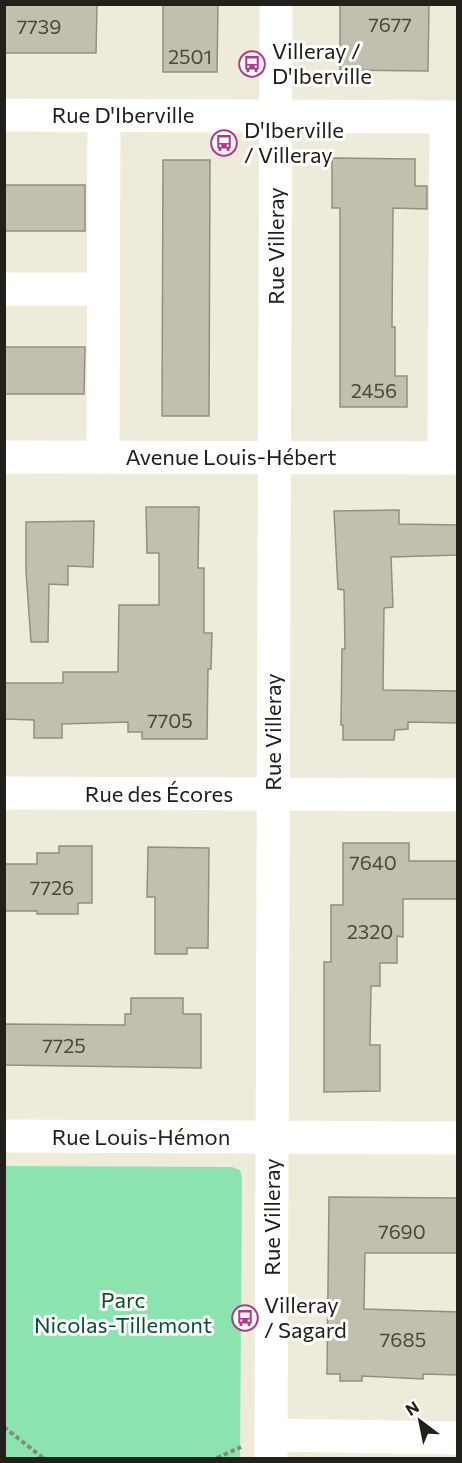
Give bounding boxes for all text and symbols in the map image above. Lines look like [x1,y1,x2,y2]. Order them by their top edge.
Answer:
house number: 7677 [368,12,412,36]
house number: 7739 [17,14,61,38]
place label: Villeray / D'Iberville [272,37,372,89]
house number: 2501 [168,44,212,68]
bus stop icon: Villeray / D'Iberville [237,49,267,79]
street label: Rue D'Iberville [52,101,194,128]
place label: D'Iberville / Villeray [244,116,344,168]
bus stop icon: D'Iberville / Villeray [209,128,239,158]
street label: Rue Villeray [262,187,289,305]
house number: 2456 [351,378,397,402]
street label: Avenue Louis-Hébert [125,443,337,470]
street label: Rue Villeray [259,673,286,791]
house number: 7705 [147,708,193,732]
street label: Rue des Écores [85,780,233,807]
house number: 7640 [349,850,397,874]
house number: 7726 [30,875,74,899]
house number: 2320 [347,919,393,943]
house number: 7725 [42,1033,86,1057]
street label: Rue Louis-Hémon [52,1123,230,1150]
street label: Rue Villeray [258,1158,285,1276]
house number: 7690 [378,1219,426,1243]
park label: Parc Nicolas-Tillemont [34,1286,212,1338]
place label: Villeray / Sagard [264,1291,347,1343]
bus stop icon: Villeray / Sagard [230,1303,260,1333]
house number: 7685 [380,1327,426,1351]
north arrow [390,1391,450,1451]
text: N [402,1397,422,1419]

